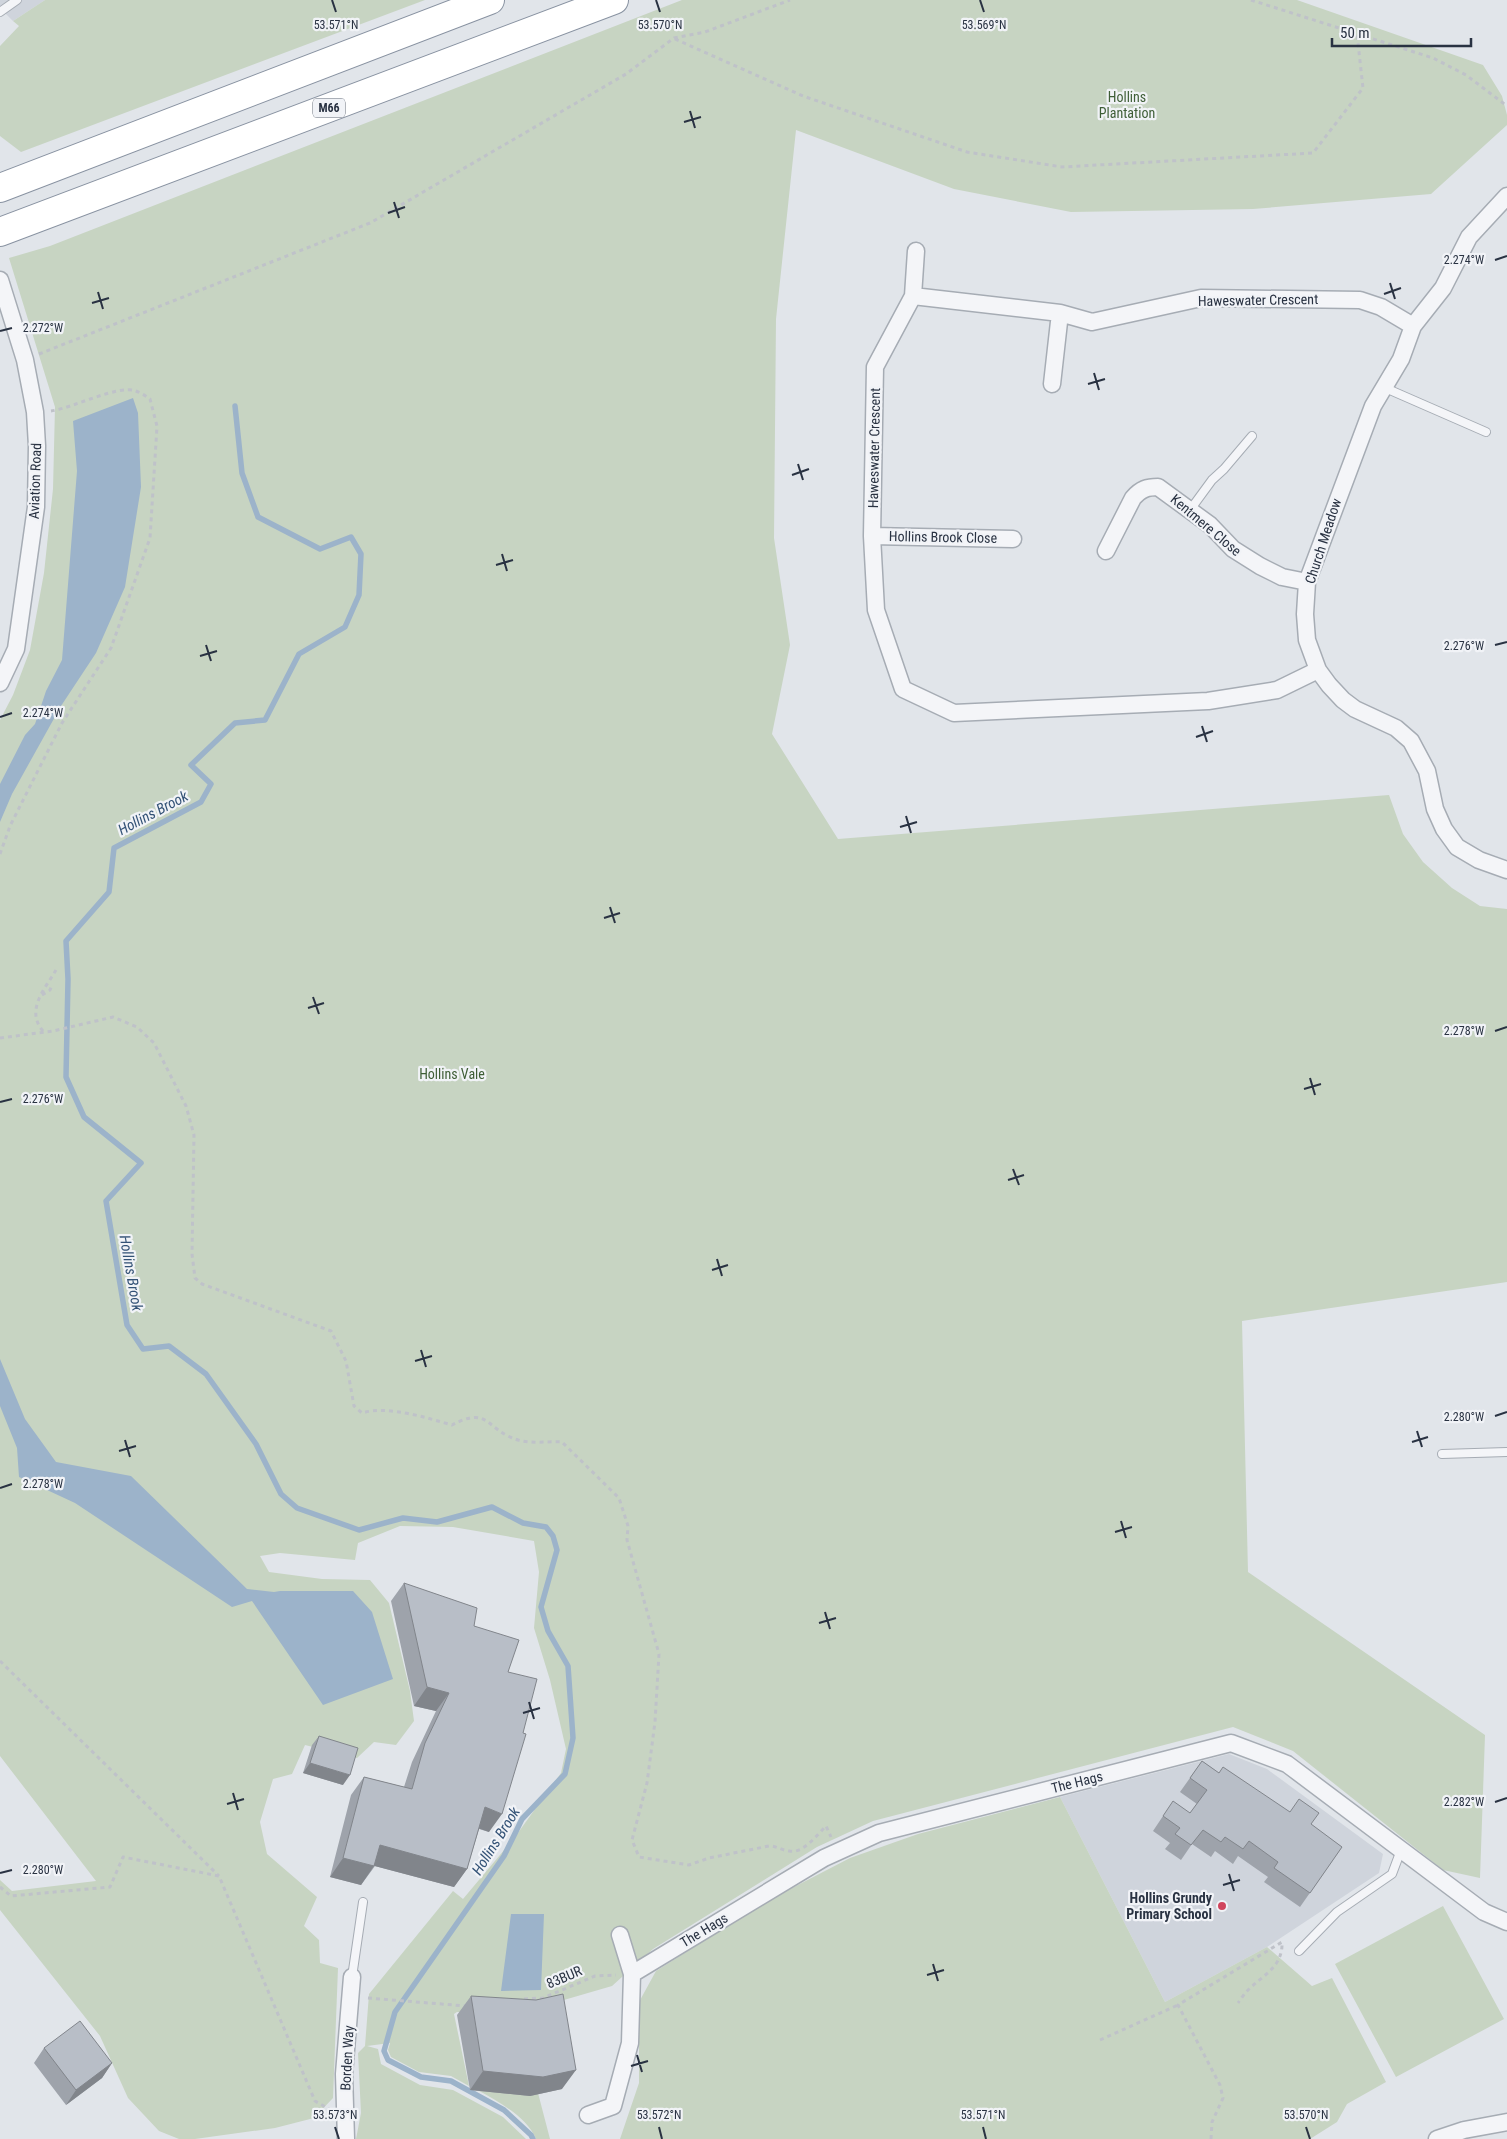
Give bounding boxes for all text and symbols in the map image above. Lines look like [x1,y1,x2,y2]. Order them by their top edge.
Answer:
scale bar [1332,15,1471,47]
text: 53.571°N [314,18,358,32]
text: 53.570°N [638,18,682,32]
text: 53.569°N [962,18,1006,32]
text: 50 m [1340,24,1370,42]
park label: Hollins Plantation [1099,89,1155,121]
road number: M66 [313,99,345,118]
text: 2.274°W [1444,253,1484,267]
street label: Haweswater Crescent [1198,291,1318,309]
text: 2.272°W [23,321,63,335]
street label: Haweswater Crescent [865,388,883,508]
street label: Aviation Road [26,443,44,519]
street label: Kentmere Close [1167,491,1245,559]
street label: Church Meadow [1302,496,1344,586]
street label: Hollins Brook Close [889,528,998,546]
text: 2.276°W [1444,639,1484,653]
text: 2.274°W [23,706,63,720]
water label: Hollins Brook [115,787,192,839]
text: 2.278°W [1444,1024,1484,1038]
park label: Hollins Vale [419,1066,485,1082]
text: 2.276°W [23,1092,63,1106]
water label: Hollins Brook [115,1234,147,1313]
text: 2.280°W [1444,1410,1484,1424]
text: 2.278°W [23,1477,63,1491]
street label: The Hags [1050,1768,1104,1796]
text: 2.282°W [1444,1795,1484,1809]
water label: Hollins Brook [468,1803,524,1878]
text: 2.280°W [23,1863,63,1877]
place label: Hollins Grundy Primary School [1126,1890,1213,1922]
marker: Hollins Grundy Primary School [1216,1900,1228,1912]
street label: The Hags [677,1910,731,1950]
street label: 83BUR [544,1962,585,1992]
street label: Borden Way [337,2025,357,2091]
text: 53.573°N [313,2108,357,2122]
text: 53.572°N [637,2108,681,2122]
text: 53.571°N [961,2108,1005,2122]
text: 53.570°N [1284,2108,1328,2122]

